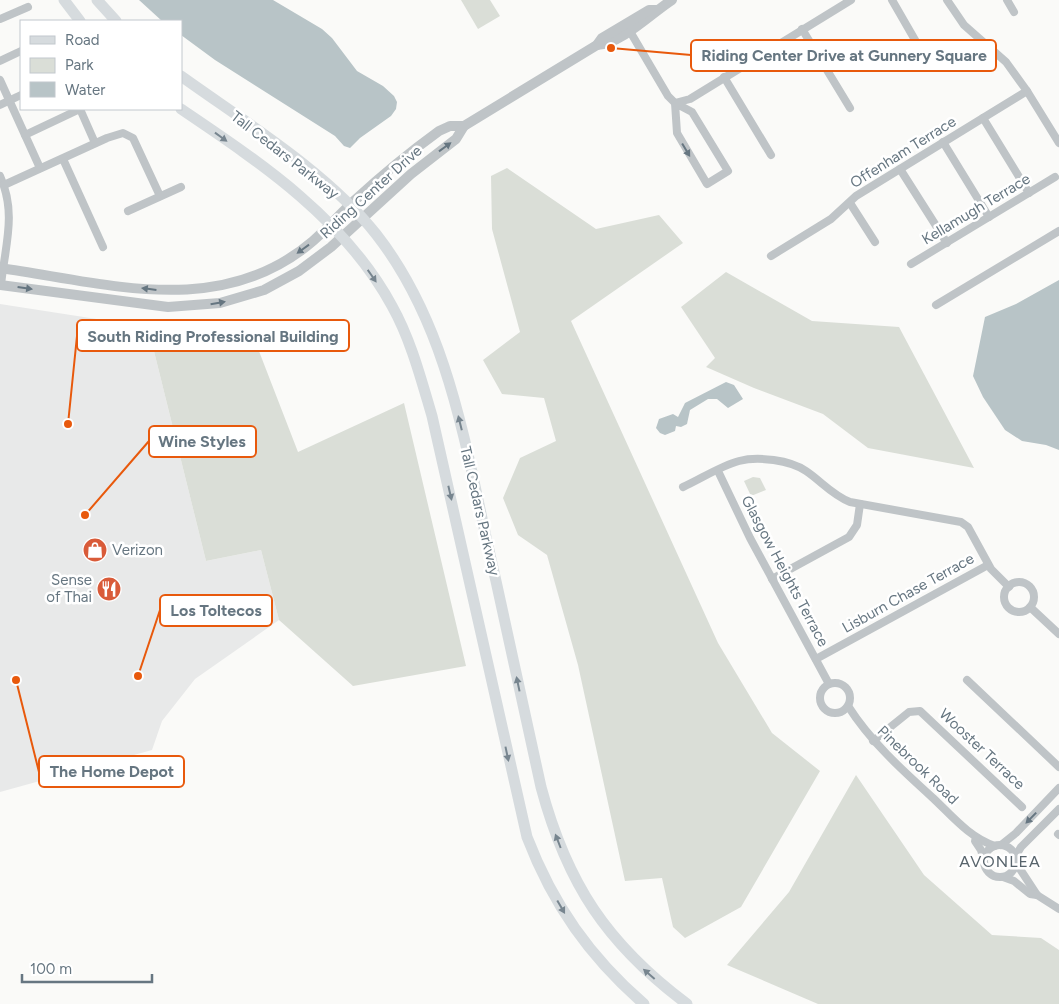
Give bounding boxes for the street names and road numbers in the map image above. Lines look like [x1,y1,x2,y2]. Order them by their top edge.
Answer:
street label: Tall Cedars Parkway [227,107,343,203]
street label: Offenham Terrace [847,112,959,192]
street label: Riding Center Drive [316,142,426,242]
street label: Kellamugh Terrace [919,170,1033,248]
street label: Tall Cedars Parkway [456,445,504,577]
street label: Glasgow Heights Terrace [738,493,832,649]
street label: Lisburn Chase Terrace [839,549,977,637]
street label: Wooster Terrace [935,705,1029,793]
street label: Pinebrook Road [874,722,962,808]

